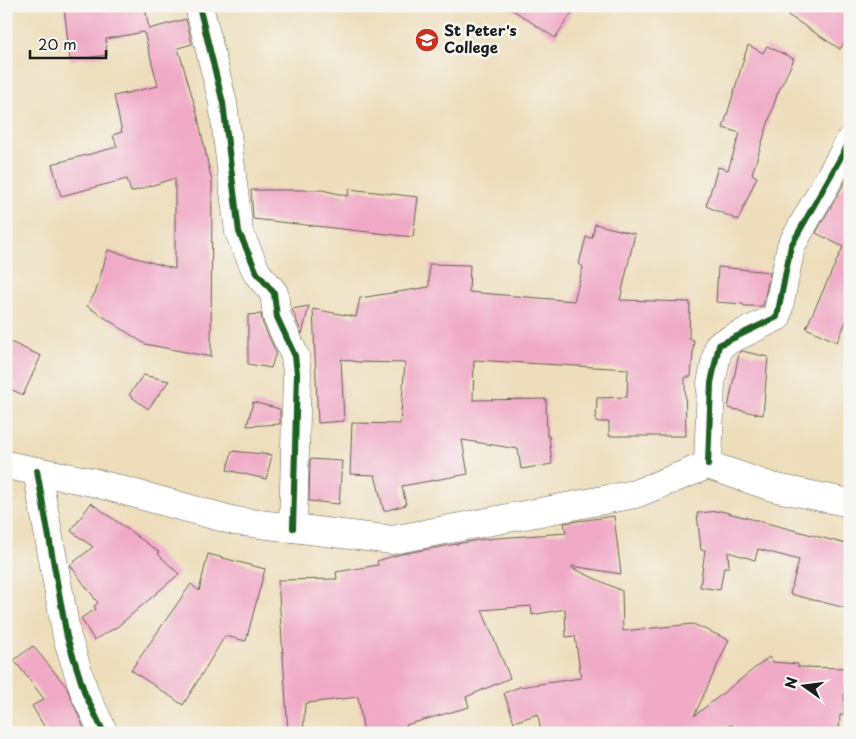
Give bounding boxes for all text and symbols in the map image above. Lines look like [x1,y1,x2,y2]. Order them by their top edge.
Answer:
place label: St Peter's College [444,18,517,58]
school or university icon: St Peter's College [414,27,440,53]
scale bar [30,28,106,60]
text: 20 m [38,32,77,55]
north arrow [778,662,828,712]
text: N [779,675,802,691]

